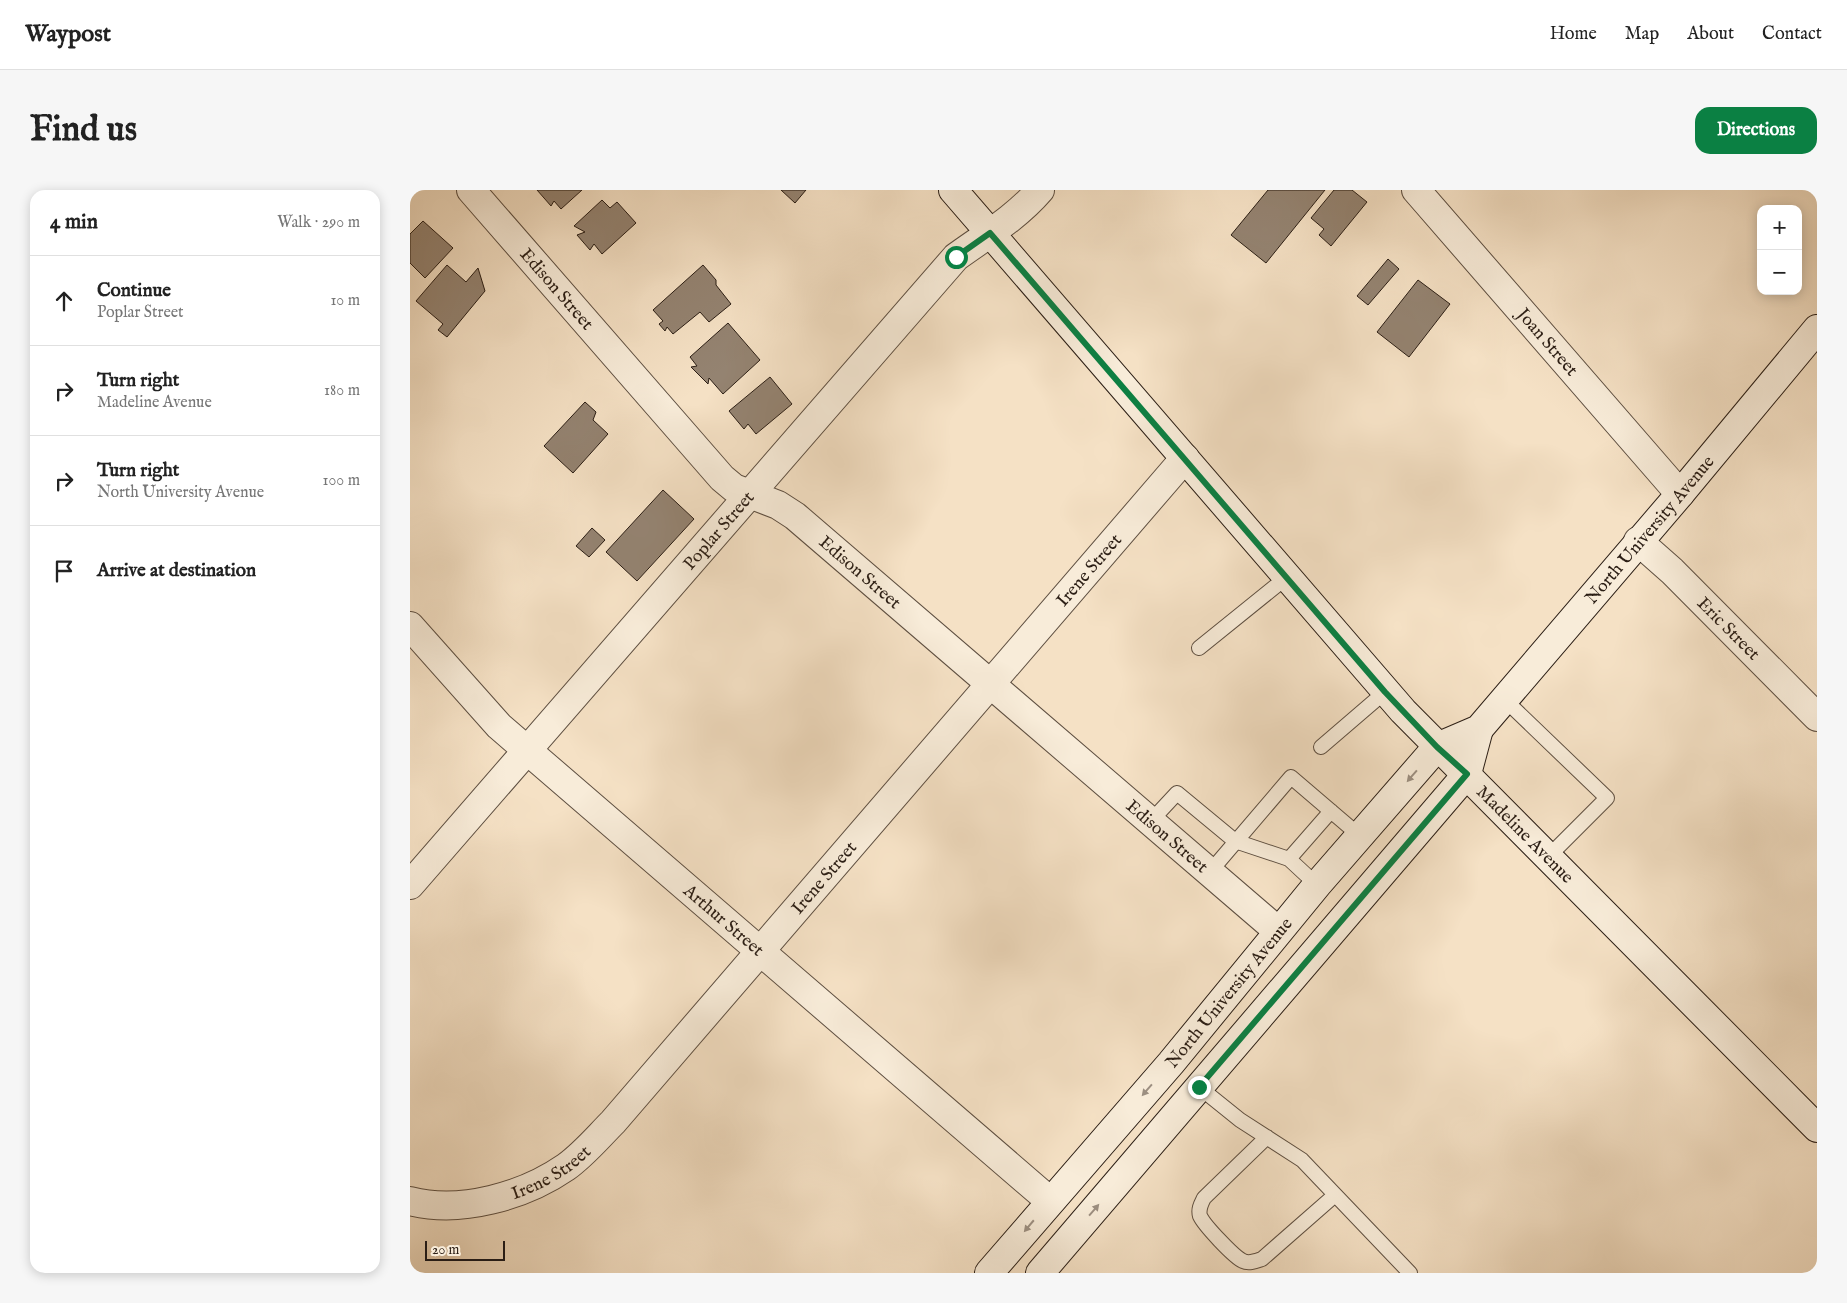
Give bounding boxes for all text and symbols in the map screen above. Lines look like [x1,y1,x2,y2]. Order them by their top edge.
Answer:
text: Waypost [25,19,111,50]
text: Home [1550,23,1597,46]
text: Map [1625,23,1659,46]
text: About [1687,23,1734,46]
text: Contact [1762,23,1822,46]
button: Directions [1695,107,1817,154]
text: Find us [30,108,137,153]
map controls [1757,205,1802,295]
button: + [1757,205,1802,250]
text: 4 min [50,209,98,236]
text: Walk · 290 m [277,213,360,233]
street label: Edison Street [514,244,598,335]
route start [945,246,968,269]
button: − [1757,250,1802,295]
text: Continue [97,279,171,303]
icon: ahead [50,287,78,315]
text: 10 m [330,291,360,311]
street label: Joan Street [1510,302,1582,381]
text: Poplar Street [97,303,184,323]
text: Turn right [97,369,179,393]
icon: right [50,377,78,405]
text: 180 m [324,381,360,401]
text: Madeline Avenue [97,393,212,413]
street label: North University Avenue [1581,451,1720,610]
text: Turn right [97,459,179,483]
icon: right [50,467,78,495]
text: 100 m [323,471,360,491]
text: North University Avenue [97,483,264,503]
street label: Poplar Street [679,487,760,576]
street label: Irene Street [1052,530,1128,612]
street label: Edison Street [813,531,905,615]
icon: arrive [50,557,78,585]
text: Arrive at destination [97,559,256,583]
street label: Eric Street [1691,593,1764,666]
one-way arrow [1406,770,1418,782]
street label: Madeline Avenue [1471,781,1578,889]
street label: Edison Street [1121,795,1212,879]
street label: Irene Street [787,837,863,920]
street label: Arthur Street [677,879,768,962]
street label: North University Avenue [1161,914,1298,1074]
route end [1188,1076,1211,1099]
one-way arrow [1141,1084,1153,1096]
street label: Irene Street [509,1141,597,1206]
one-way arrow [1088,1204,1100,1216]
one-way arrow [1023,1220,1035,1232]
scale bar [425,1238,505,1261]
text: 20 m [432,1241,459,1259]

